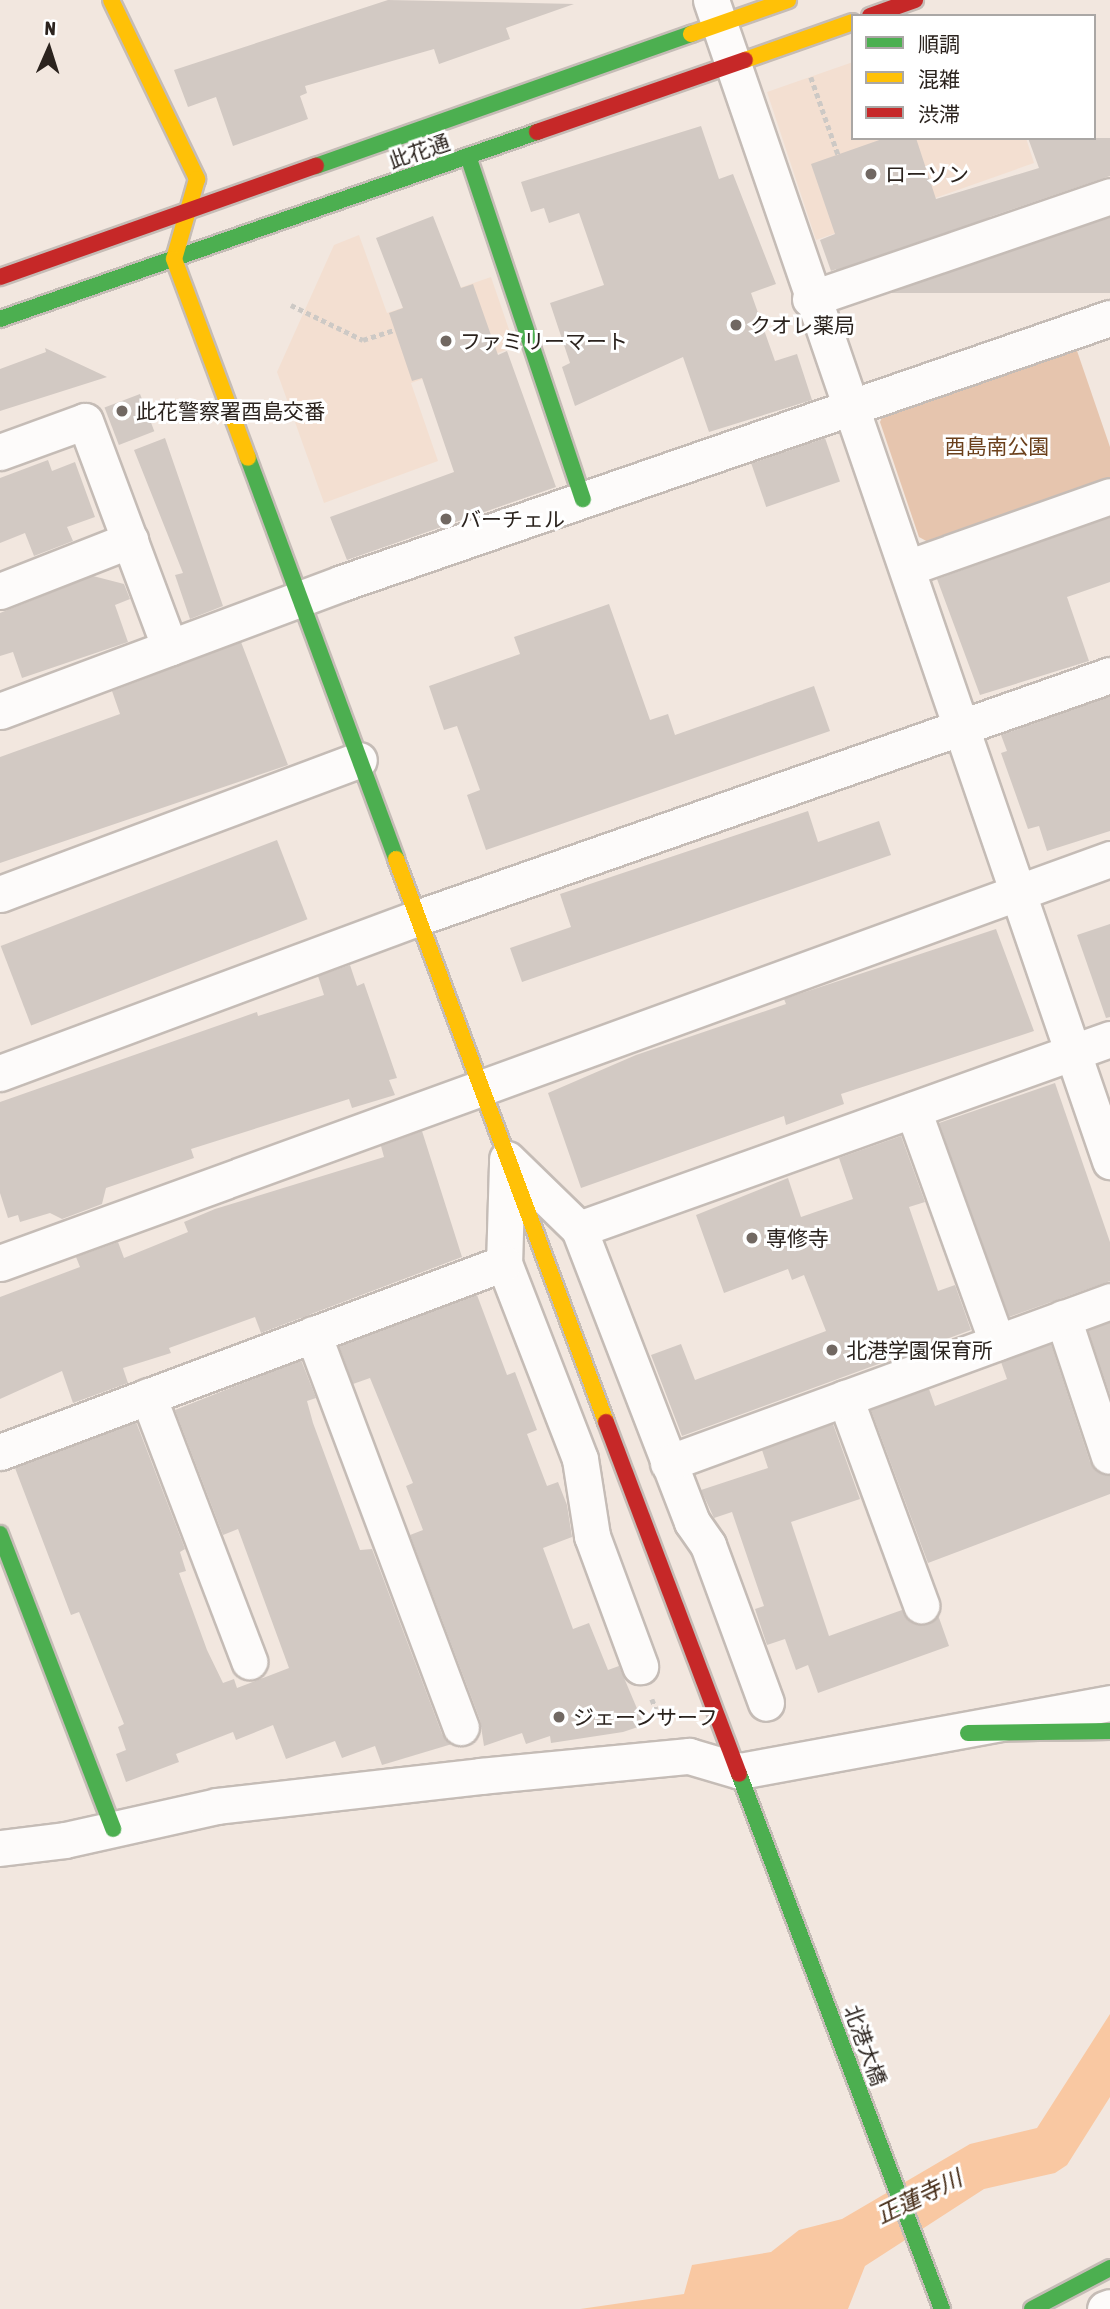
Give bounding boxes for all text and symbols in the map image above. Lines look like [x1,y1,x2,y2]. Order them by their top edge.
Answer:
north arrow [14,14,84,84]
legend [851,14,1096,140]
text: N [44,17,56,39]
text: 順調 [918,32,960,56]
text: 混雑 [918,67,960,91]
text: 渋滞 [918,102,960,126]
street label: 此花通 [385,129,453,173]
place label: ローソン [885,161,969,187]
marker: ローソン [863,166,879,182]
place label: クオレ薬局 [750,312,855,338]
marker: クオレ薬局 [728,317,744,333]
place label: ファミリーマート [460,328,628,354]
marker: ファミリーマート [438,333,454,349]
place label: 此花警察署酉島交番 [136,398,325,424]
marker: 此花警察署酉島交番 [114,403,130,419]
park label: 酉島南公園 [945,433,1049,459]
place label: バーチェル [460,506,565,532]
marker: バーチェル [438,511,454,527]
place label: 専修寺 [766,1225,829,1251]
marker: 専修寺 [744,1230,760,1246]
place label: 北港学園保育所 [846,1337,993,1363]
marker: 北港学園保育所 [824,1342,840,1358]
place label: ジェーンサーフ [573,1704,720,1730]
marker: ジェーンサーフ [551,1709,567,1725]
street label: 北港大橋 [840,2001,892,2089]
water label: 正蓮寺川 [872,2164,966,2230]

